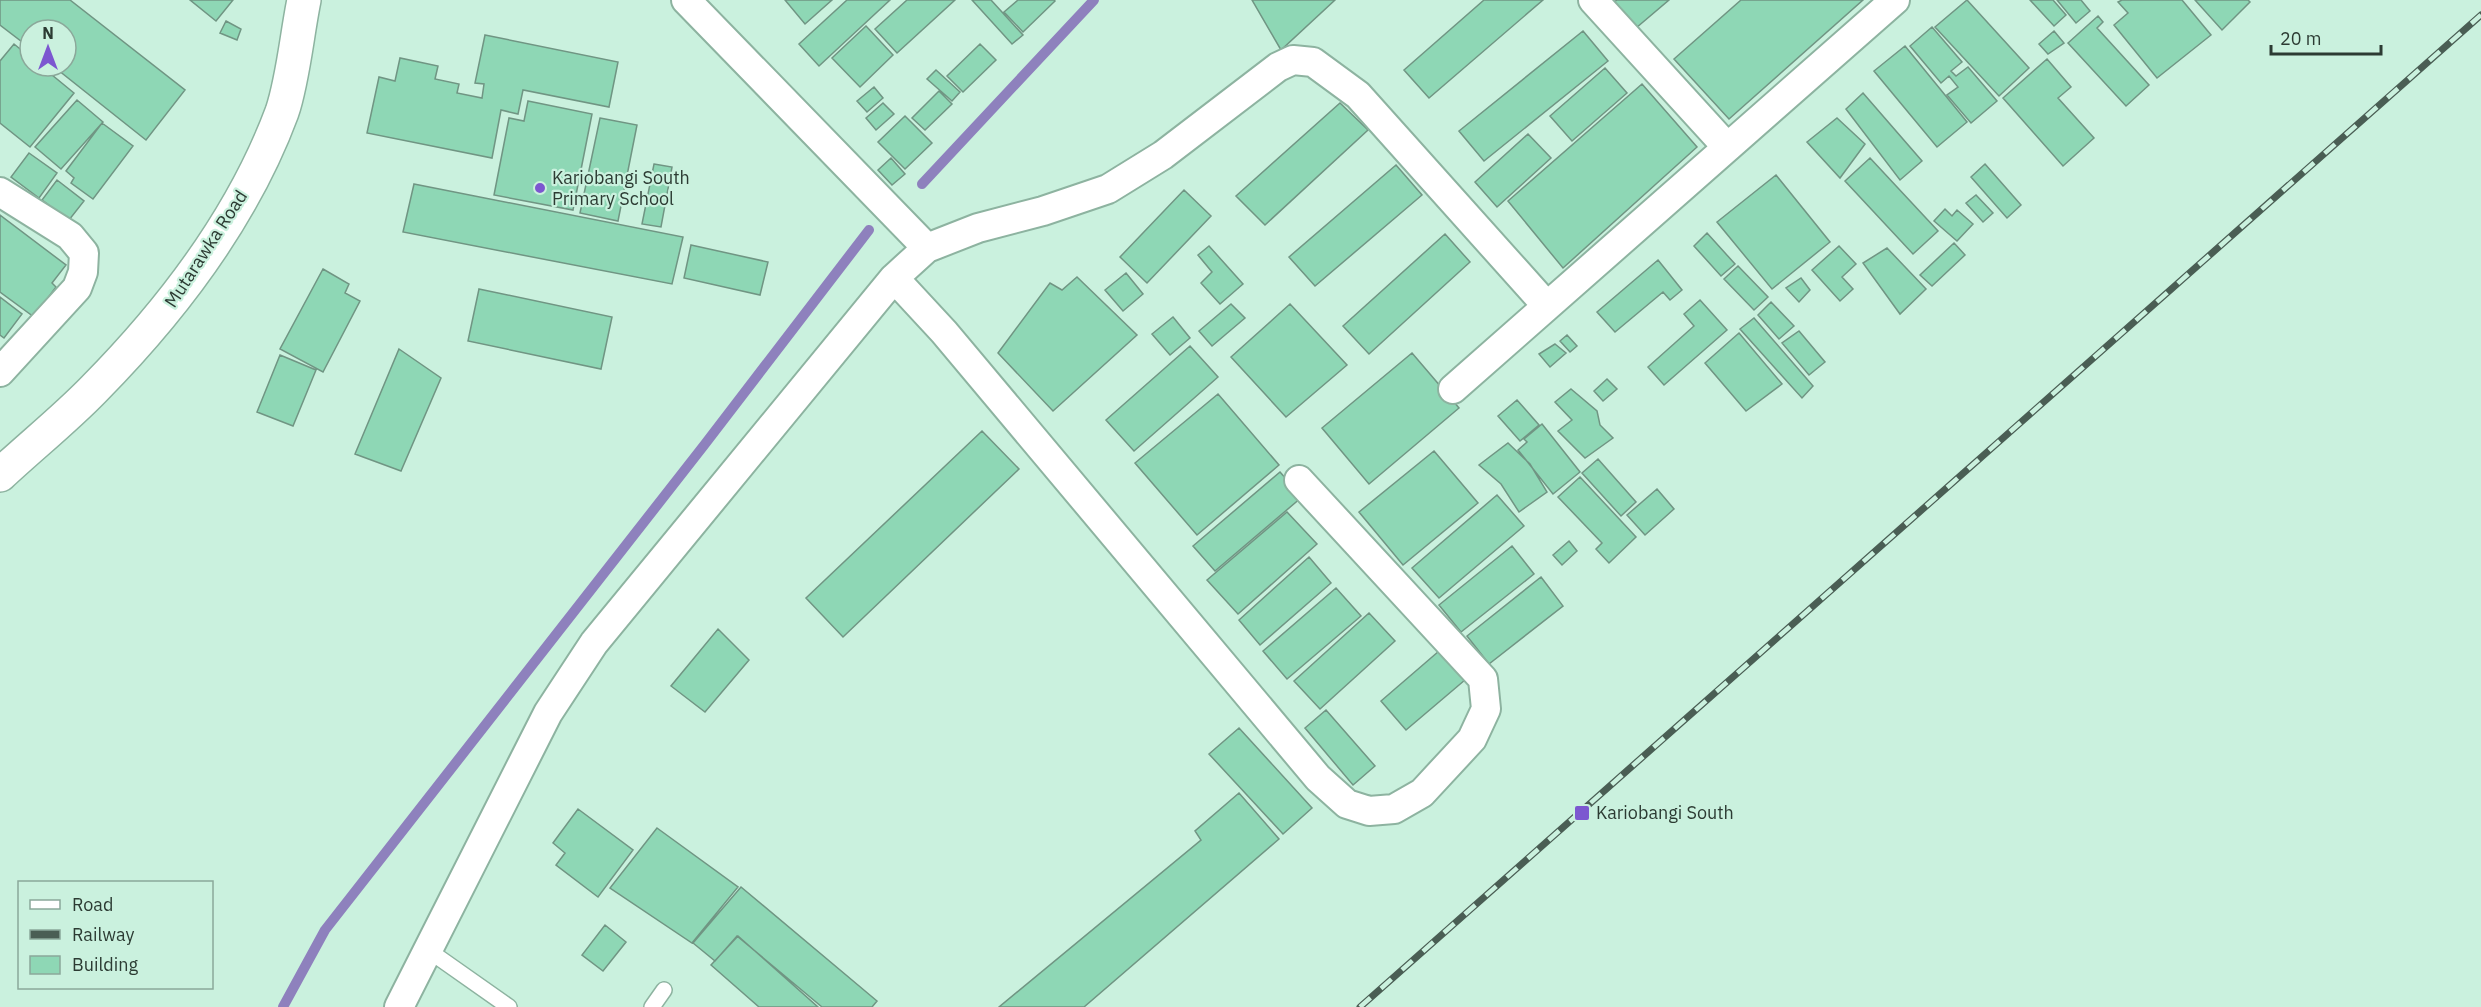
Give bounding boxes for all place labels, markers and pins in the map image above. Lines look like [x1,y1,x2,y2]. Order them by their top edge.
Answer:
place label: Kariobangi South Primary School [552,166,690,210]
marker: Kariobangi South Primary School [533,181,547,195]
place label: Kariobangi South [1596,801,1734,824]
marker: Kariobangi South [1573,804,1591,822]

